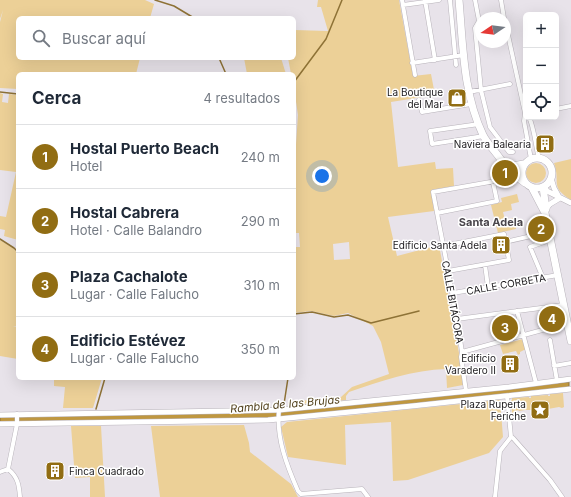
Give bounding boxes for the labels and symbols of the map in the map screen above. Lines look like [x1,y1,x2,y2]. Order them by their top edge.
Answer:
north arrow [475,12,511,48]
place label: La Boutique del Mar [387,86,443,110]
shop icon: La Boutique del Mar [446,87,468,109]
building icon: Naviera Balearia [534,133,556,155]
place label: Naviera Balearia [454,138,531,150]
pin: 1 [492,158,518,188]
your location [312,166,332,186]
pin: 2 [528,214,554,244]
district label: Santa Adela [459,215,523,229]
building icon: Edificio Santa Adela [490,234,512,256]
place label: Edificio Santa Adela [393,239,487,251]
street label: CALLE BITÁCORA [440,260,467,344]
street label: CALLE CORBETA [465,271,547,297]
pin: 4 [539,304,565,334]
pin: 3 [492,313,518,343]
place label: Edificio Varadero II [445,352,496,376]
building icon: Edificio Varadero II [499,353,521,375]
water label: Rambla de las Brujas [230,392,341,416]
place label: Plaza Ruperta Feriche [460,398,526,422]
place icon: Plaza Ruperta Feriche [529,399,551,421]
building icon: Finca Cuadrado [44,460,66,482]
place label: Finca Cuadrado [69,465,144,477]

